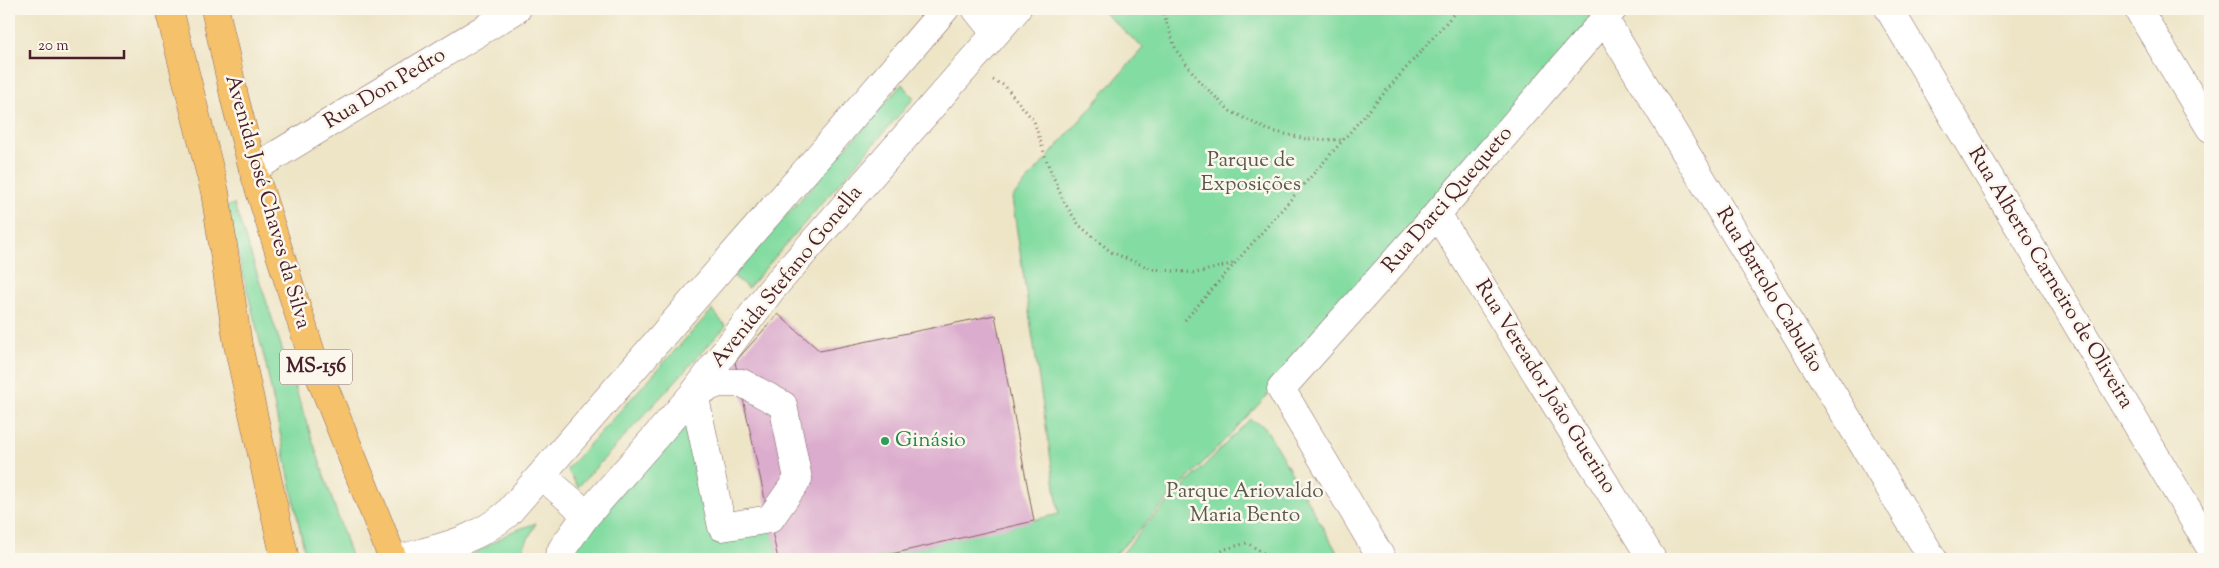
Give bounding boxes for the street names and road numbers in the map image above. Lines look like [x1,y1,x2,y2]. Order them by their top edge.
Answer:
street label: Rua Don Pedro [318,41,452,137]
street label: Avenida José Chaves da Silva [216,72,318,333]
street label: Rua Darci Quequeto [1376,120,1520,280]
street label: Rua Alberto Carneiro de Oliveira [1960,141,2140,415]
street label: Avenida Stefano Gonella [704,179,870,375]
street label: Rua Bartolo Cabulão [1708,202,1830,378]
street label: Rua Vereador João Guerino [1467,274,1623,500]
road number: MS-156 [280,350,352,384]

